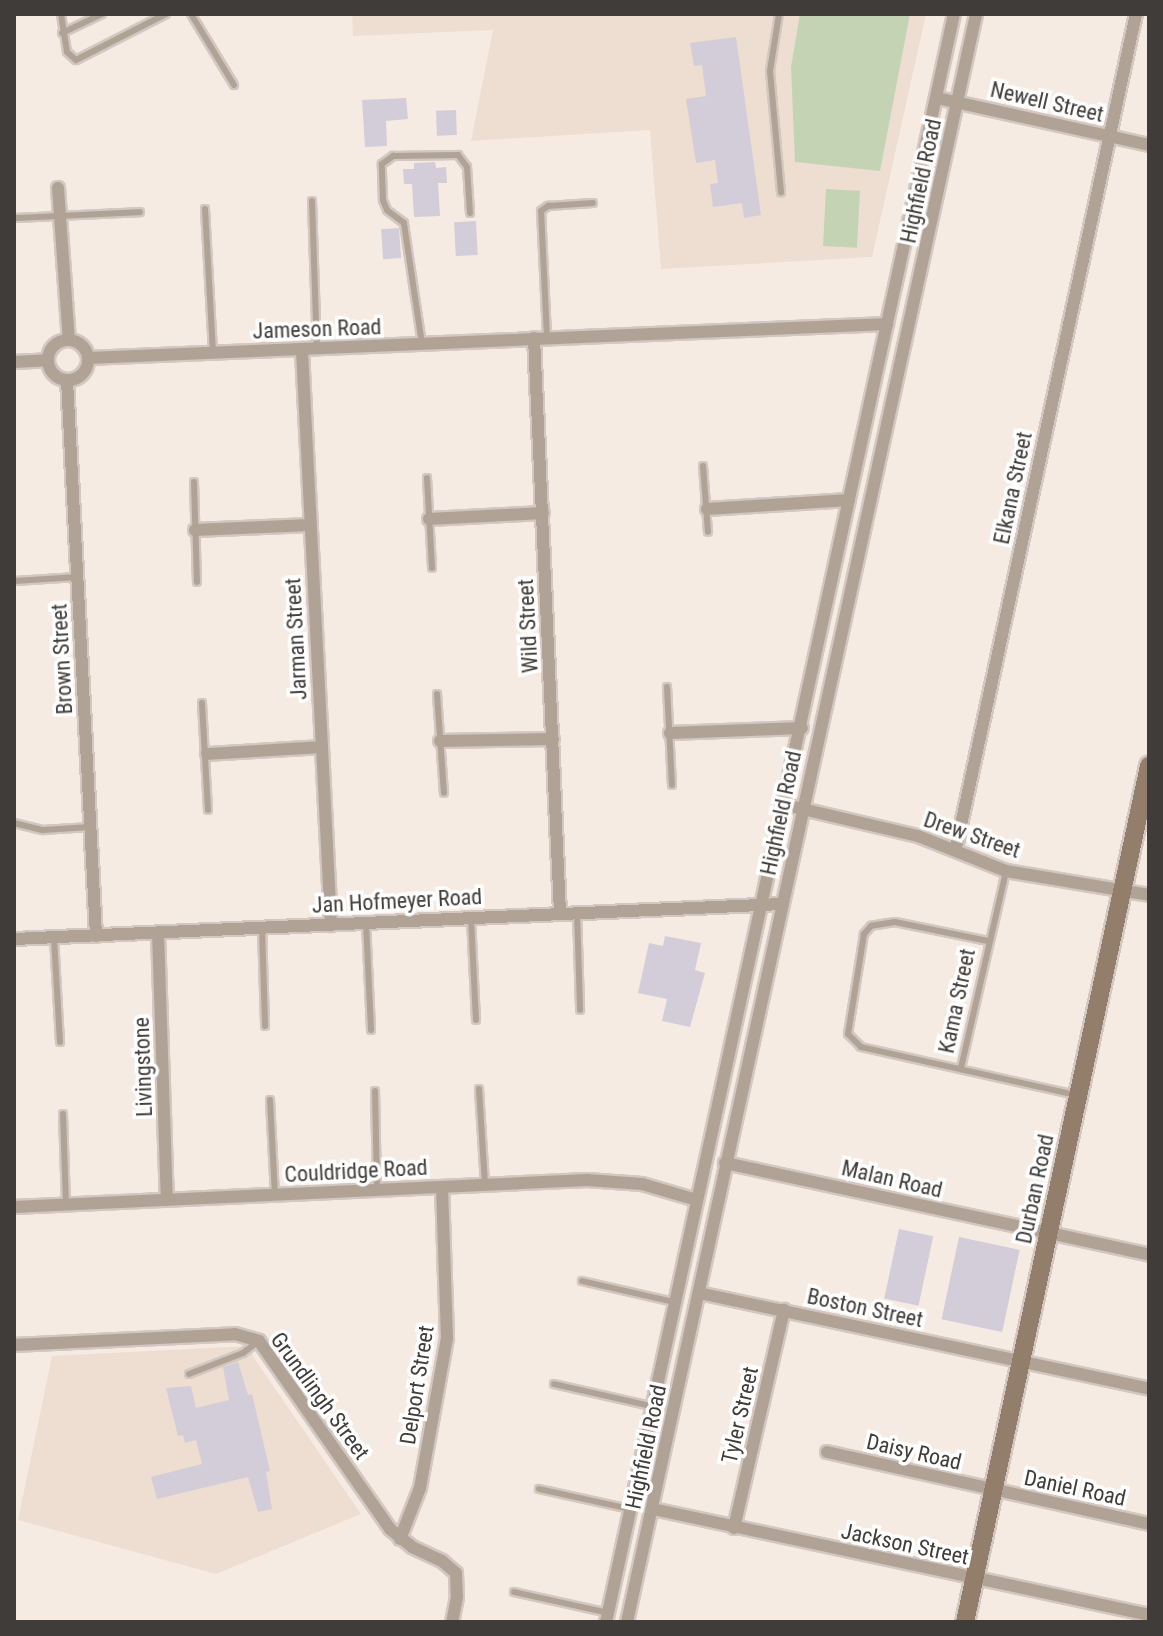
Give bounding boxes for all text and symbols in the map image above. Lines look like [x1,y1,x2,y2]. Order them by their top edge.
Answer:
street label: Newell Street [988,76,1106,128]
street label: Highfield Road [895,116,947,246]
street label: Jameson Road [252,314,382,344]
street label: Elkana Street [988,429,1038,547]
street label: Jarman Street [280,577,312,701]
street label: Wild Street [512,578,544,674]
street label: Brown Street [46,603,78,715]
street label: Highfield Road [755,748,807,878]
street label: Drew Street [920,806,1024,864]
street label: Jan Hofmeyer Road [311,883,483,919]
street label: Kama Street [933,946,981,1056]
street label: Livingstone [128,1017,158,1117]
street label: Durban Road [1011,1132,1059,1246]
street label: Couldridge Road [284,1154,428,1188]
street label: Malan Road [839,1155,945,1203]
street label: Boston Street [805,1283,925,1333]
street label: Delport Street [395,1324,439,1446]
street label: Grundlingh Street [265,1327,375,1465]
street label: Tyler Street [716,1364,764,1466]
street label: Highfield Road [620,1382,672,1512]
street label: Daisy Road [864,1428,964,1476]
street label: Daniel Road [1022,1464,1128,1512]
street label: Jackson Street [839,1518,971,1570]

